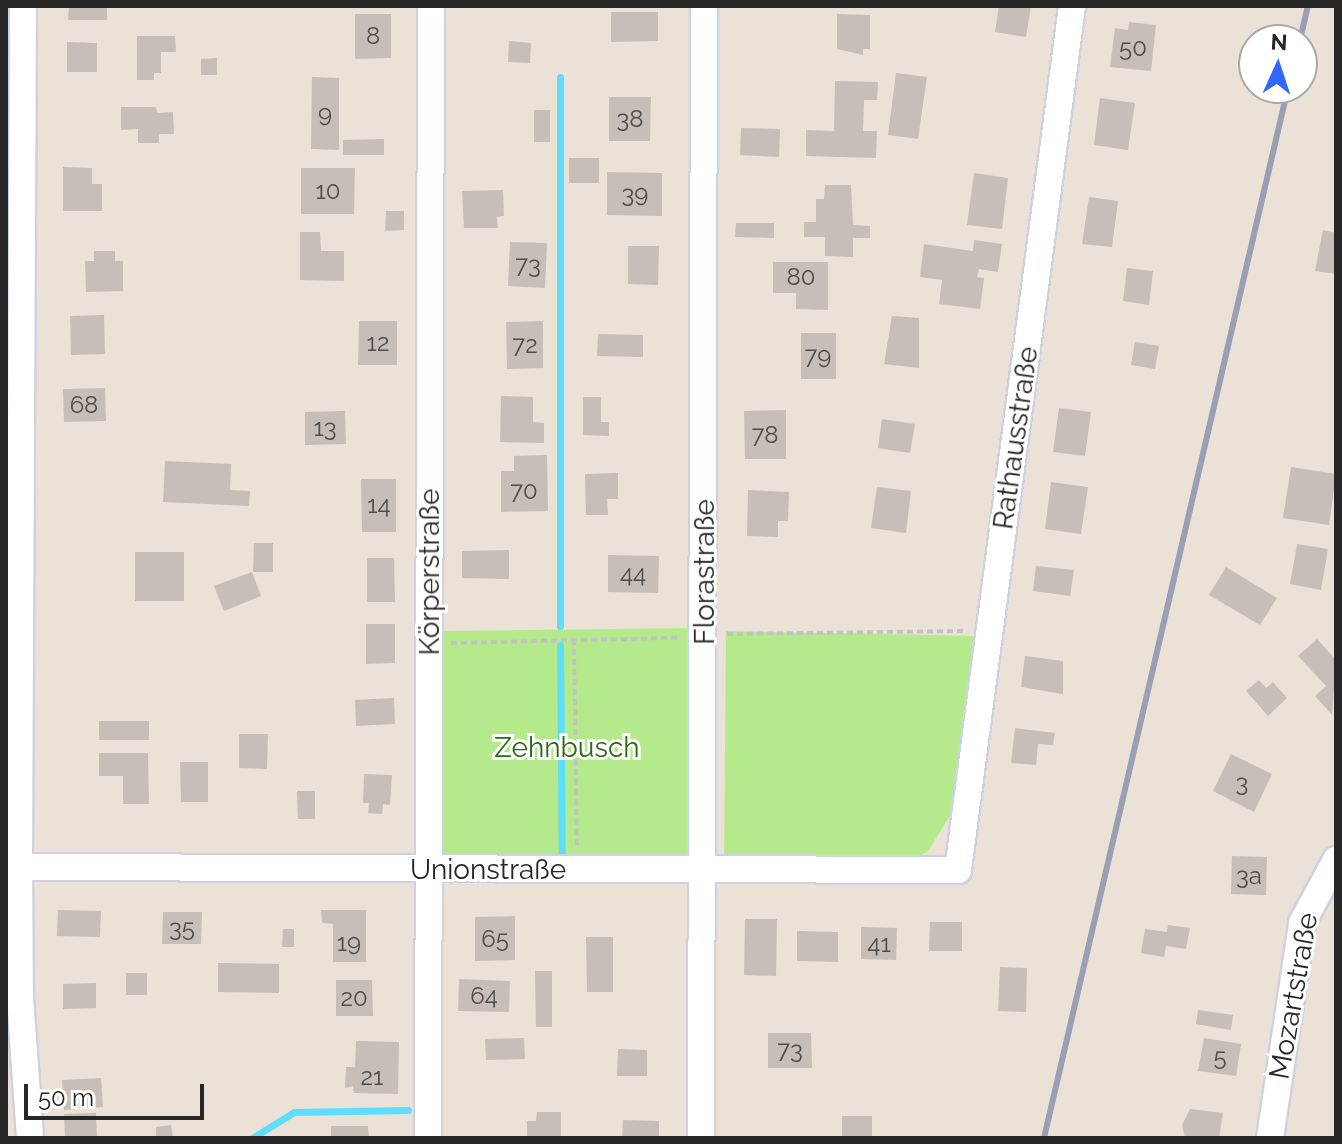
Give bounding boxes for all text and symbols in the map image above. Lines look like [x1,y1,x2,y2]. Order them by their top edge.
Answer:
house number: 8 [366,22,380,50]
north arrow [1238,24,1318,104]
text: N [1270,29,1288,55]
house number: 50 [1119,34,1147,62]
house number: 9 [318,100,332,128]
house number: 38 [616,105,644,133]
house number: 10 [316,177,340,205]
house number: 39 [622,180,648,208]
house number: 73 [515,251,541,279]
house number: 80 [787,263,815,291]
house number: 12 [367,329,389,357]
house number: 72 [512,331,538,359]
house number: 79 [805,342,831,370]
street label: Rathausstraße [987,344,1045,532]
house number: 68 [70,391,98,419]
house number: 13 [313,414,337,442]
house number: 78 [751,421,779,449]
house number: 70 [510,477,538,505]
street label: Körperstraße [413,489,447,655]
house number: 14 [367,491,391,519]
street label: Florastraße [688,499,722,645]
house number: 44 [620,560,646,588]
park label: Zehnbusch [494,731,640,765]
house number: 3 [1236,769,1248,797]
street label: Unionstraße [410,853,566,887]
house number: 3a [1236,862,1262,890]
street label: Mozartstraße [1263,910,1325,1082]
house number: 35 [169,914,195,942]
house number: 65 [481,925,509,953]
house number: 19 [337,929,361,957]
house number: 41 [867,930,891,958]
house number: 64 [470,982,498,1010]
house number: 20 [340,984,368,1012]
house number: 73 [777,1036,803,1064]
house number: 5 [1213,1043,1227,1071]
house number: 21 [361,1063,383,1091]
scale bar [28,1068,208,1118]
text: 50 m [38,1083,94,1112]

